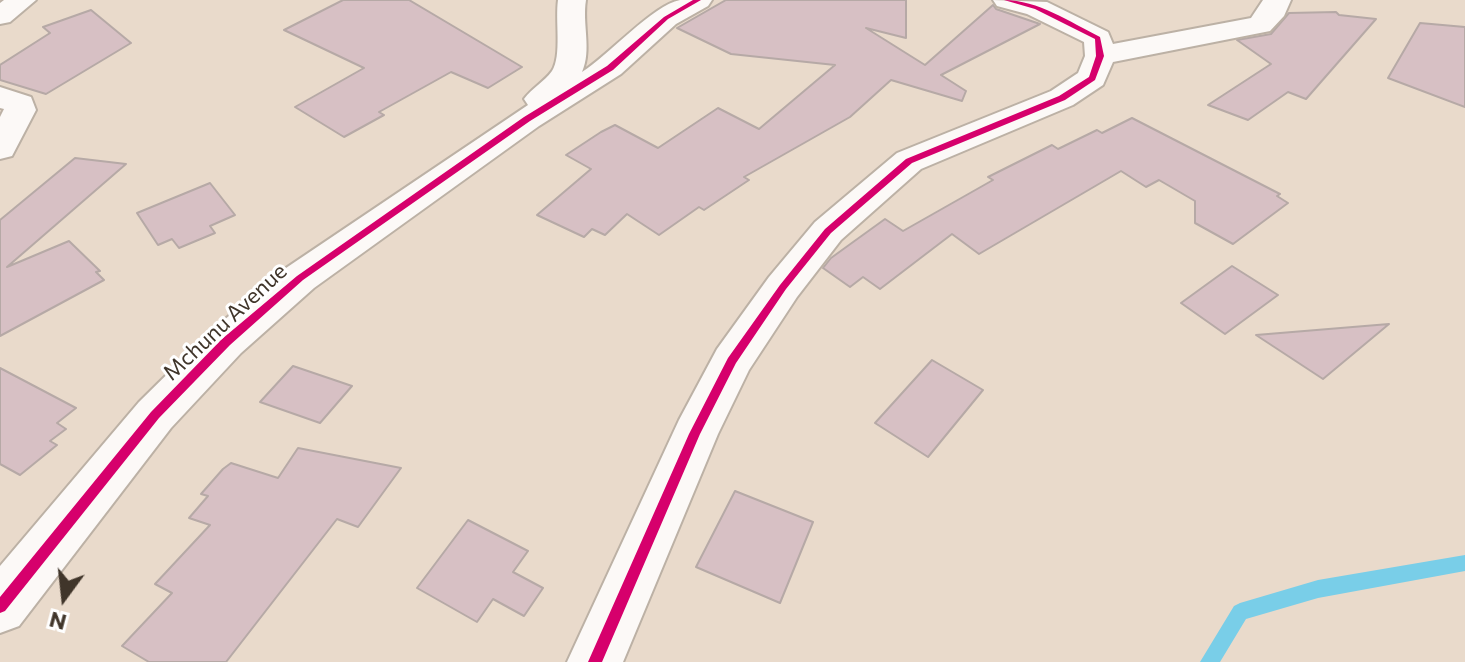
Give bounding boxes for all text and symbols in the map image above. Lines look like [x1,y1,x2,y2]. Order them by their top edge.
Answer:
street label: Mchunu Avenue [158,258,292,386]
north arrow [24,558,104,638]
text: N [46,606,69,637]

